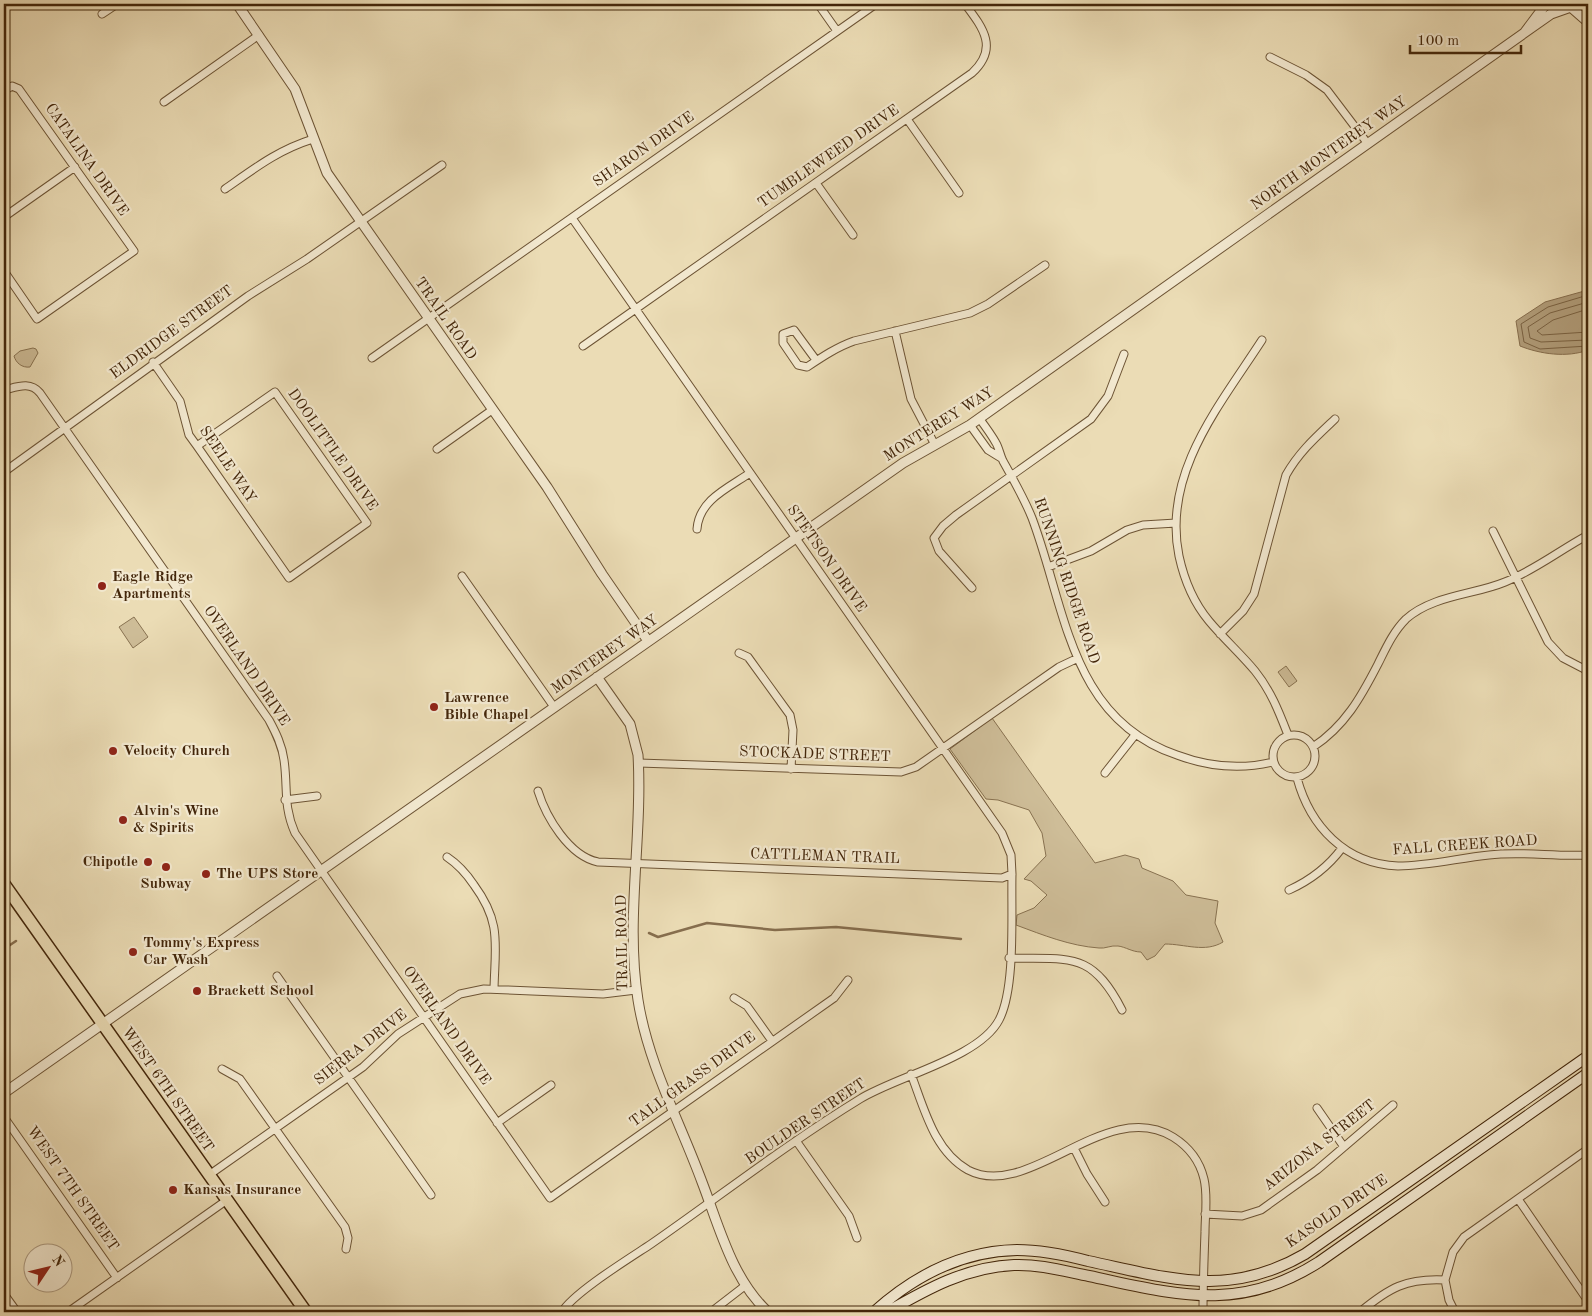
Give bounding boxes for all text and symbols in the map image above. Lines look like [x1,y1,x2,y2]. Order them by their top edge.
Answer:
scale bar [1410,22,1521,54]
text: 100 m [1417,34,1459,49]
street label: NORTH MONTEREY WAY [1249,95,1409,213]
street label: CATALINA DRIVE [42,101,130,219]
street label: TUMBLEWEED DRIVE [756,102,902,212]
street label: SHARON DRIVE [591,109,697,191]
street label: TRAIL ROAD [411,275,479,363]
street label: ELDRIDGE STREET [108,283,236,383]
street label: MONTEREY WAY [881,385,997,465]
street label: DOOLITTLE DRIVE [284,386,380,514]
street label: SEELE WAY [196,424,258,506]
street label: RUNNING RIDGE ROAD [1030,496,1102,666]
street label: STETSON DRIVE [783,503,869,615]
place label: Eagle Ridge Apartments [112,570,193,602]
marker: Eagle Ridge Apartments [96,580,108,592]
street label: OVERLAND DRIVE [200,603,292,729]
street label: MONTEREY WAY [549,613,661,697]
place label: Lawrence Bible Chapel [444,691,529,723]
marker: Lawrence Bible Chapel [428,701,440,713]
place label: Velocity Church [123,744,230,759]
marker: Velocity Church [107,745,119,757]
street label: STOCKADE STREET [739,745,891,765]
place label: Alvin's Wine & Spirits [133,804,219,836]
marker: Alvin's Wine & Spirits [117,814,129,826]
street label: FALL CREEK ROAD [1392,833,1538,859]
street label: CATTLEMAN TRAIL [750,847,900,867]
place label: Chipotle [82,855,138,870]
marker: Chipotle [142,856,154,868]
marker: Subway [160,861,172,873]
place label: The UPS Store [216,867,318,882]
marker: The UPS Store [200,868,212,880]
place label: Subway [140,877,192,892]
street label: TRAIL ROAD [615,895,631,991]
place label: Tommy's Express Car Wash [143,936,259,968]
marker: Tommy's Express Car Wash [127,946,139,958]
street label: OVERLAND DRIVE [399,964,493,1088]
place label: Brackett School [207,984,314,999]
marker: Brackett School [191,985,203,997]
street label: SIERRA DRIVE [312,1007,410,1089]
street label: WEST 6TH STREET [118,1025,216,1155]
street label: TALL GRASS DRIVE [627,1029,759,1131]
street label: BOULDER STREET [743,1076,869,1168]
street label: ARIZONA STREET [1261,1098,1379,1194]
street label: WEST 7TH STREET [23,1124,121,1254]
street label: KASOLD DRIVE [1284,1173,1390,1251]
place label: Kansas Insurance [183,1183,301,1198]
marker: Kansas Insurance [167,1184,179,1196]
north arrow [22,1244,72,1294]
text: N [49,1253,67,1270]

